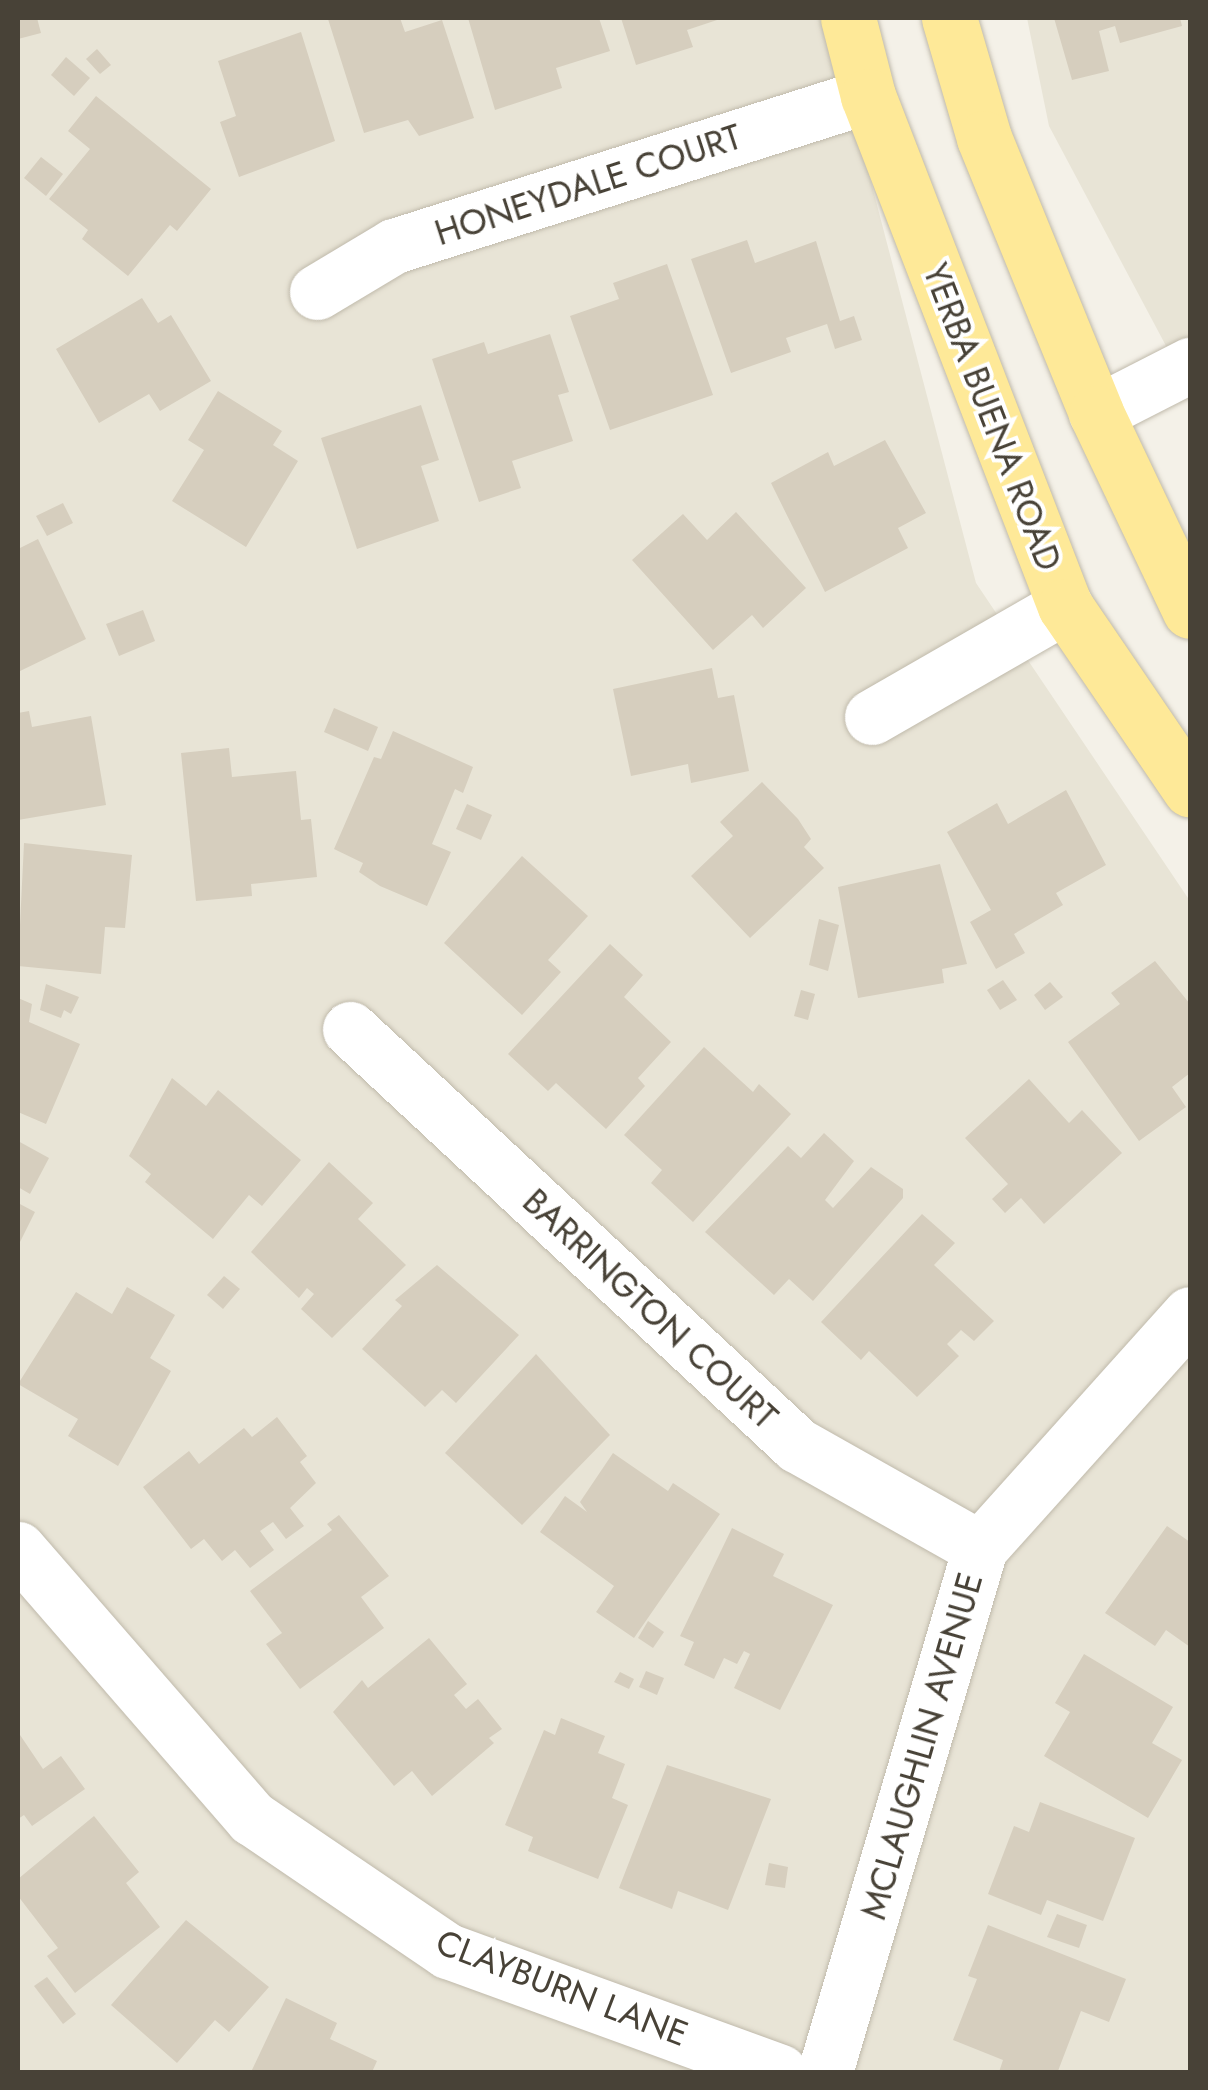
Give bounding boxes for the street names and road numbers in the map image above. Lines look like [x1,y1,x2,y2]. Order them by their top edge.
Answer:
street label: HONEYDALE COURT [430,116,746,254]
street label: YERBA BUENA ROAD [914,257,1070,577]
street label: BARRINGTON COURT [514,1180,786,1438]
street label: MCLAUGHLIN AVENUE [852,1568,992,1924]
street label: CLAYBURN LANE [430,1921,694,2055]

